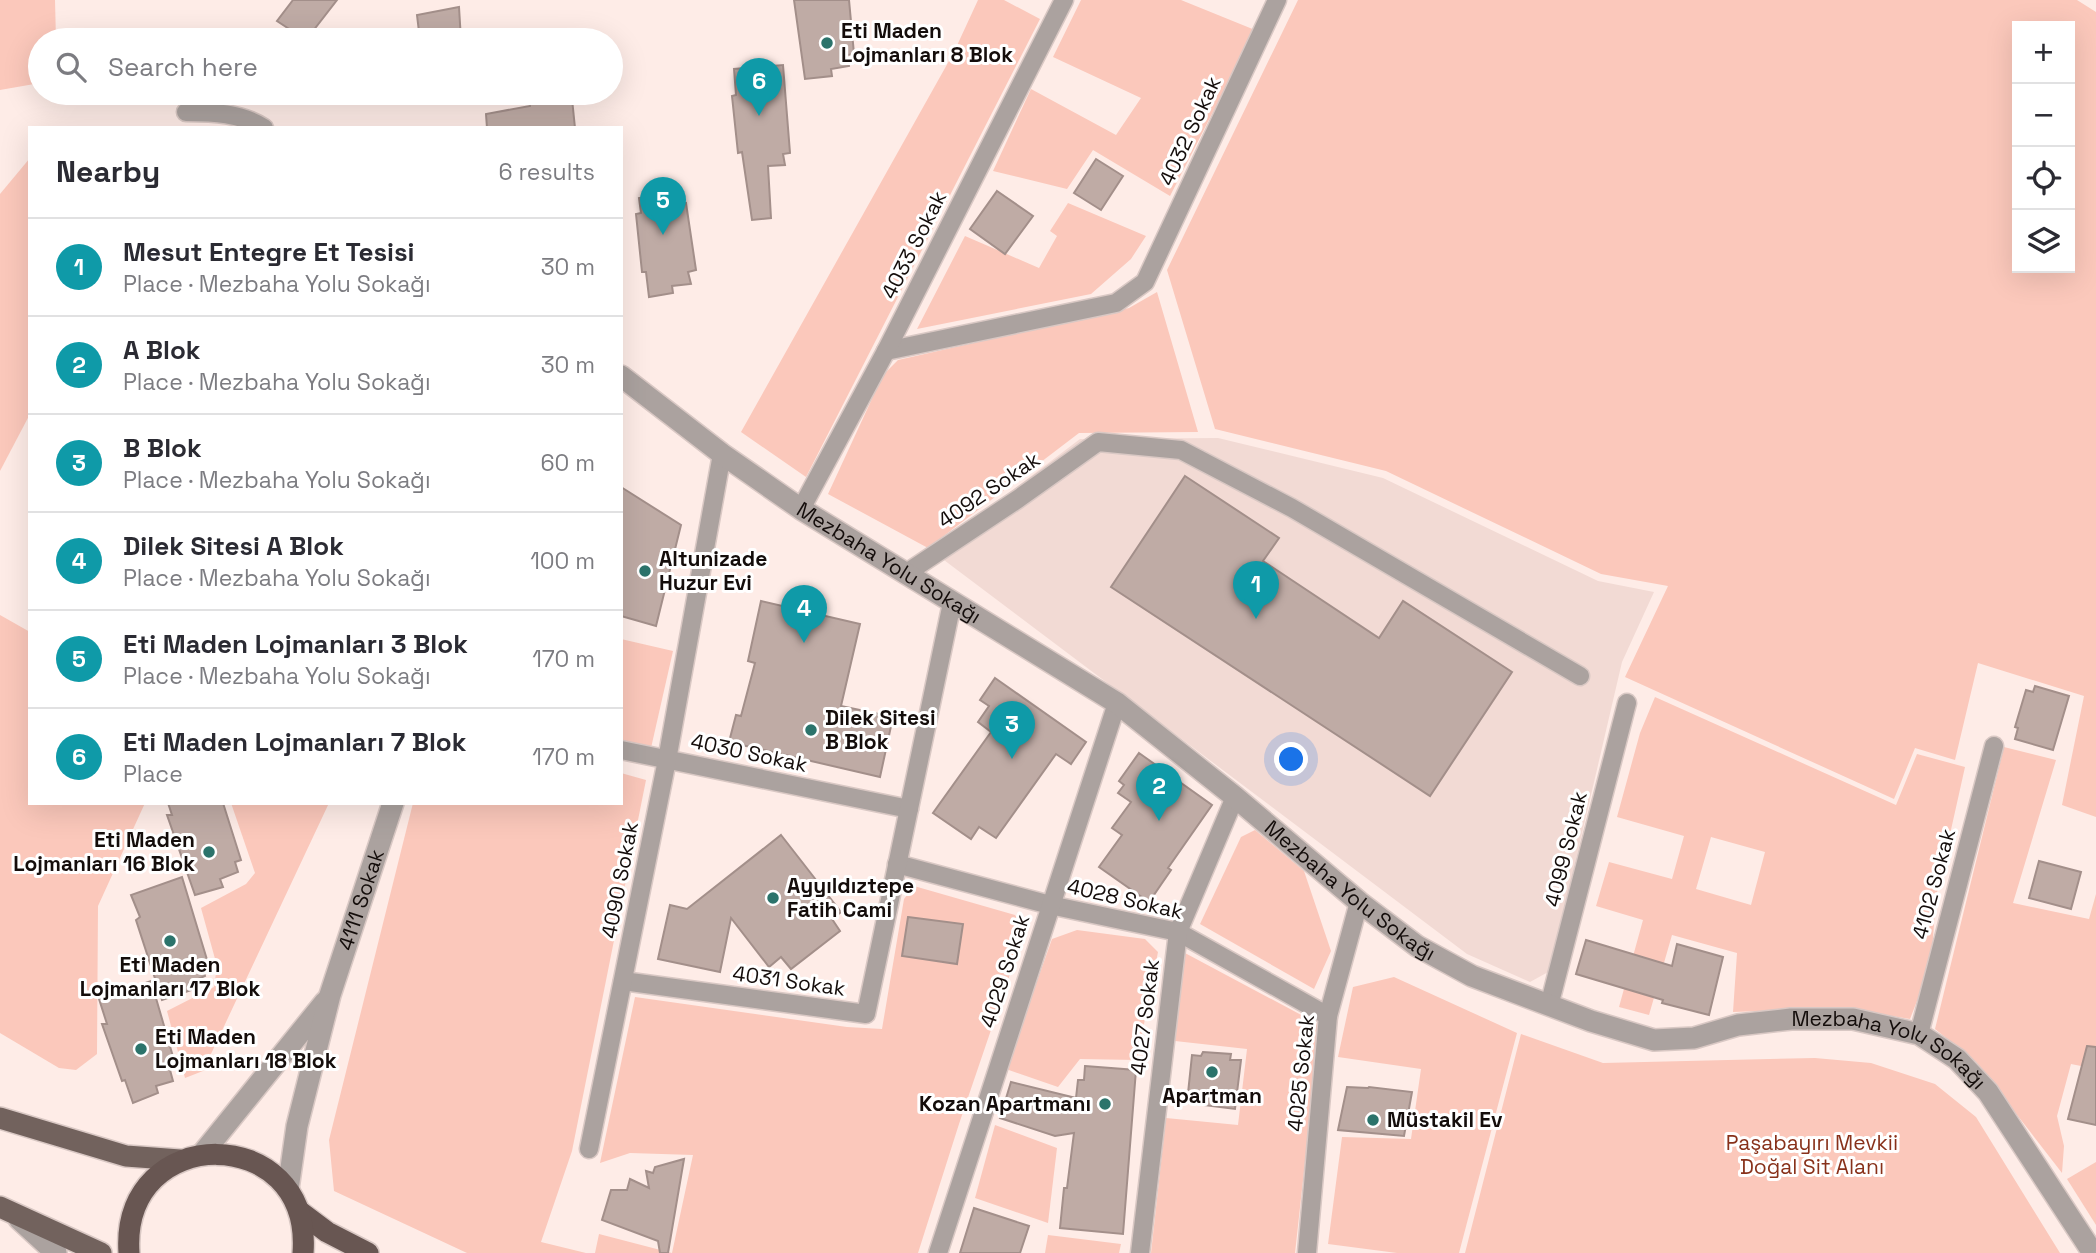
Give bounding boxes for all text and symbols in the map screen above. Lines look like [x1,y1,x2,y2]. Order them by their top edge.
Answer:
place label: Eti Maden Lojmanları 8 Blok [841,17,1013,68]
map controls [2012,21,2075,273]
button: + [2012,21,2075,84]
search box [28,28,623,105]
marker: Eti Maden Lojmanları 8 Blok [819,35,835,51]
icon: search [52,48,90,86]
text: Search here [108,50,258,84]
pin: 6 [736,58,782,116]
street label: 4032 Sokak [1152,72,1227,190]
button: − [2012,84,2075,147]
button: locate [2012,147,2075,210]
text: Nearby [56,152,160,191]
text: 6 results [499,157,595,187]
pin: 5 [640,177,686,235]
street label: 4033 Sokak [875,186,952,303]
button: layers [2012,210,2075,273]
text: Mesut Entegre Et Tesisi [123,235,415,269]
text: 1 [74,252,84,282]
text: 30 m [541,252,595,282]
text: Place · Mezbaha Yolu Sokağı [123,269,431,299]
text: A Blok [123,333,201,367]
text: 2 [72,350,86,380]
text: 30 m [541,350,595,380]
text: Place · Mezbaha Yolu Sokağı [123,367,431,397]
text: B Blok [123,431,202,465]
street label: 4092 Sokak [932,445,1045,534]
text: 3 [72,448,86,478]
text: 60 m [540,448,595,478]
text: Place · Mezbaha Yolu Sokağı [123,465,431,495]
street label: Mezbaha Yolu Sokağı [792,496,986,629]
text: Dilek Sitesi A Blok [123,529,344,563]
place label: Altunizade Huzur Evi [659,545,767,596]
text: 4 [72,546,86,576]
text: 100 m [530,546,595,576]
pin: 1 [1233,561,1279,619]
text: Place · Mezbaha Yolu Sokağı [123,563,431,593]
marker: Altunizade Huzur Evi [637,563,653,579]
pin: 4 [781,585,827,643]
text: Eti Maden Lojmanları 3 Blok [123,627,468,661]
text: 5 [72,644,86,674]
text: 170 m [532,644,595,674]
text: Place · Mezbaha Yolu Sokağı [123,661,431,691]
pin: 3 [989,701,1035,759]
place label: Dilek Sitesi B Blok [825,704,936,755]
marker: Dilek Sitesi B Blok [803,722,819,738]
text: Eti Maden Lojmanları 7 Blok [123,725,466,759]
street label: 4030 Sokak [688,727,810,778]
text: 6 [72,742,86,772]
text: 170 m [532,742,595,772]
your location [1274,742,1308,776]
text: Place [123,759,183,789]
pin: 2 [1136,763,1182,821]
street label: 4099 Sokak [1538,788,1593,909]
street label: Mezbaha Yolu Sokağı [1259,814,1440,967]
street label: 4090 Sokak [595,819,644,941]
place label: Eti Maden Lojmanları 16 Blok [13,826,195,877]
street label: 4102 Sokak [1906,826,1961,942]
marker: Eti Maden Lojmanları 16 Blok [201,844,217,860]
street label: 4111 Sokak [332,846,390,954]
place label: Ayyıldıztepe Fatih Cami [787,872,914,923]
street label: 4028 Sokak [1065,872,1186,925]
marker: Ayyıldıztepe Fatih Cami [765,890,781,906]
street label: 4029 Sokak [973,911,1036,1031]
marker: Eti Maden Lojmanları 17 Blok [162,933,178,949]
place label: Eti Maden Lojmanları 17 Blok [80,951,260,1002]
street label: 4027 Sokak [1124,957,1165,1076]
street label: 4031 Sokak [731,959,847,1002]
street label: Mezbaha Yolu Sokağı [1791,1005,1992,1095]
street label: 4025 Sokak [1281,1013,1320,1133]
place label: Eti Maden Lojmanları 18 Blok [155,1023,337,1074]
marker: Eti Maden Lojmanları 18 Blok [133,1041,149,1057]
marker: Apartman [1204,1064,1220,1080]
place label: Apartman [1162,1082,1262,1109]
place label: Kozan Apartmanı [919,1090,1091,1117]
marker: Kozan Apartmanı [1097,1096,1113,1112]
place label: Müstakil Ev [1387,1106,1503,1133]
marker: Müstakil Ev [1365,1112,1381,1128]
park label: Paşabayırı Mevkii Doğal Sit Alanı [1726,1129,1898,1180]

